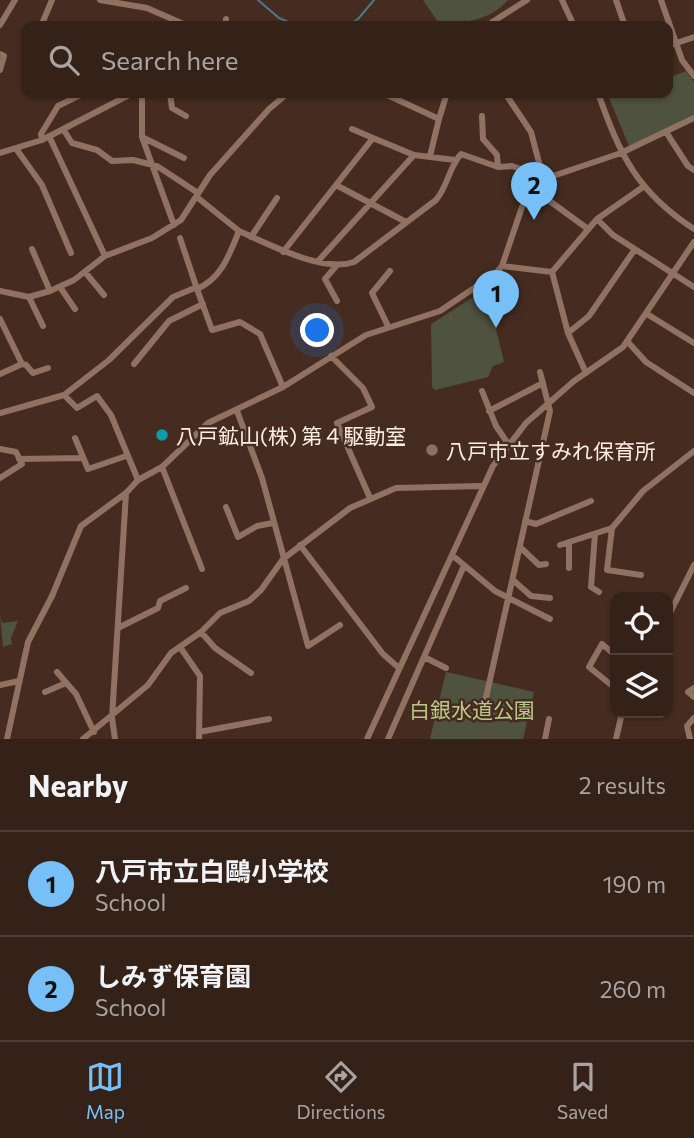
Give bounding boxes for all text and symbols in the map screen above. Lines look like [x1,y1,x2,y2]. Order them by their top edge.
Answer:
search box [21,21,673,98]
icon: search [45,41,83,79]
text: Search here [101,44,239,75]
pin: 2 [511,162,557,220]
pin: 1 [473,270,519,328]
your location [300,313,334,347]
place label: 八戸鉱山(株) 第４駆動室 [176,423,406,448]
marker: 八戸鉱山(株) 第４駆動室 [154,427,170,443]
place label: 八戸市立すみれ保育所 [446,438,656,463]
marker: 八戸市立すみれ保育所 [424,442,440,458]
map controls [610,592,673,718]
button: locate [610,592,673,655]
button: layers [610,655,673,718]
park label: 白銀水道公園 [409,697,535,722]
text: Nearby [28,766,128,803]
text: 2 results [579,771,666,799]
text: 八戸市立白鷗小学校 [95,855,329,886]
text: 1 [46,870,56,898]
text: 190 m [603,870,666,898]
text: School [95,888,166,916]
text: しみず保育園 [95,960,251,991]
text: 2 [44,975,58,1003]
text: 260 m [600,975,666,1003]
text: School [95,993,166,1021]
tab: Map [86,1058,125,1123]
tab: Directions [296,1058,386,1123]
tab: Saved [557,1058,608,1123]

